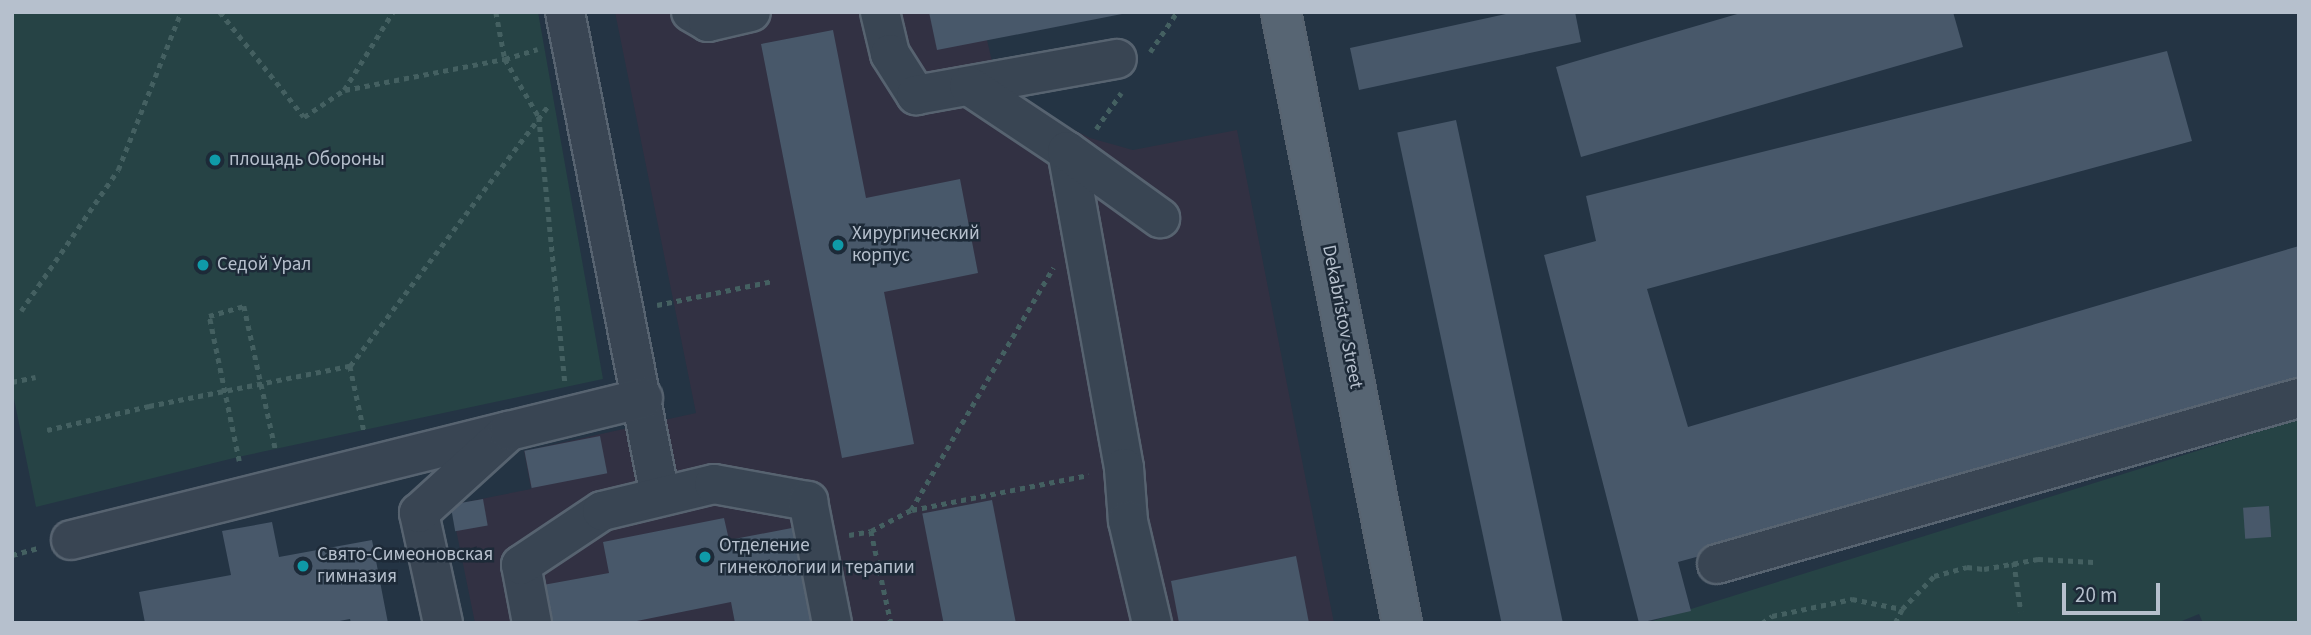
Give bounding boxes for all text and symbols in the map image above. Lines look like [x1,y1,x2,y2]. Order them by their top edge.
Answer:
place label: площадь Обороны [229,149,385,171]
marker: площадь Обороны [207,152,223,168]
place label: Хирургический корпус [852,223,980,267]
marker: Хирургический корпус [830,237,846,253]
street label: Dekabristov Street [1317,243,1367,391]
place label: Седой Урал [217,254,311,276]
marker: Седой Урал [195,257,211,273]
place label: Отделение гинекологии и терапии [719,535,915,579]
place label: Свято-Симеоновская гимназия [317,544,493,588]
marker: Отделение гинекологии и терапии [697,549,713,565]
marker: Свято-Симеоновская гимназия [295,558,311,574]
scale bar [2066,568,2164,612]
text: 20 m [2075,580,2117,610]

